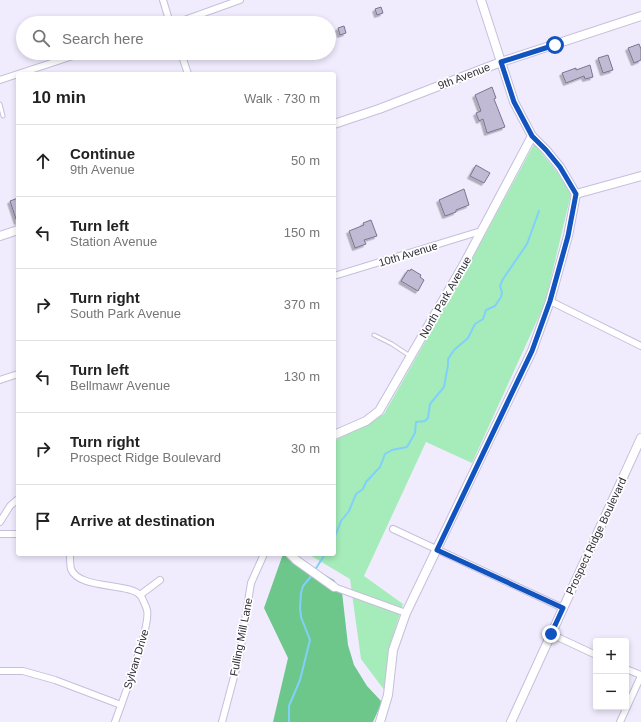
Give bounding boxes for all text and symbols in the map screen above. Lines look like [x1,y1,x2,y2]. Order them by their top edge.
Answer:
search box [16,16,336,60]
icon: search [30,27,52,49]
text: Search here [62,30,144,47]
route start [546,36,564,54]
street label: 9th Avenue [436,61,492,91]
text: 10 min [32,88,86,107]
text: Walk · 730 m [244,91,320,106]
text: Continue [70,145,135,162]
icon: ahead [32,150,54,172]
text: 50 m [291,153,320,168]
text: 9th Avenue [70,162,135,177]
text: Turn left [70,217,129,234]
icon: left [32,222,54,244]
text: 150 m [284,225,320,240]
text: Station Avenue [70,234,157,249]
street label: 10th Avenue [377,239,439,269]
street label: North Park Avenue [417,254,473,340]
text: Turn right [70,289,140,306]
icon: right [32,294,54,316]
text: 370 m [284,297,320,312]
text: South Park Avenue [70,306,181,321]
text: Turn left [70,361,129,378]
icon: left [32,366,54,388]
text: 130 m [284,369,320,384]
text: Bellmawr Avenue [70,378,170,393]
text: Turn right [70,433,140,450]
icon: right [32,438,54,460]
text: 30 m [291,441,320,456]
text: Prospect Ridge Boulevard [70,450,221,465]
street label: Prospect Ridge Boulevard [564,476,628,596]
icon: arrive [32,510,54,532]
text: Arrive at destination [70,512,215,529]
street label: Fulling Mill Lane [228,597,254,677]
route end [542,625,560,643]
street label: Sylvan Drive [121,628,151,690]
map controls [593,638,629,710]
button: + [593,638,629,674]
button: − [593,674,629,710]

